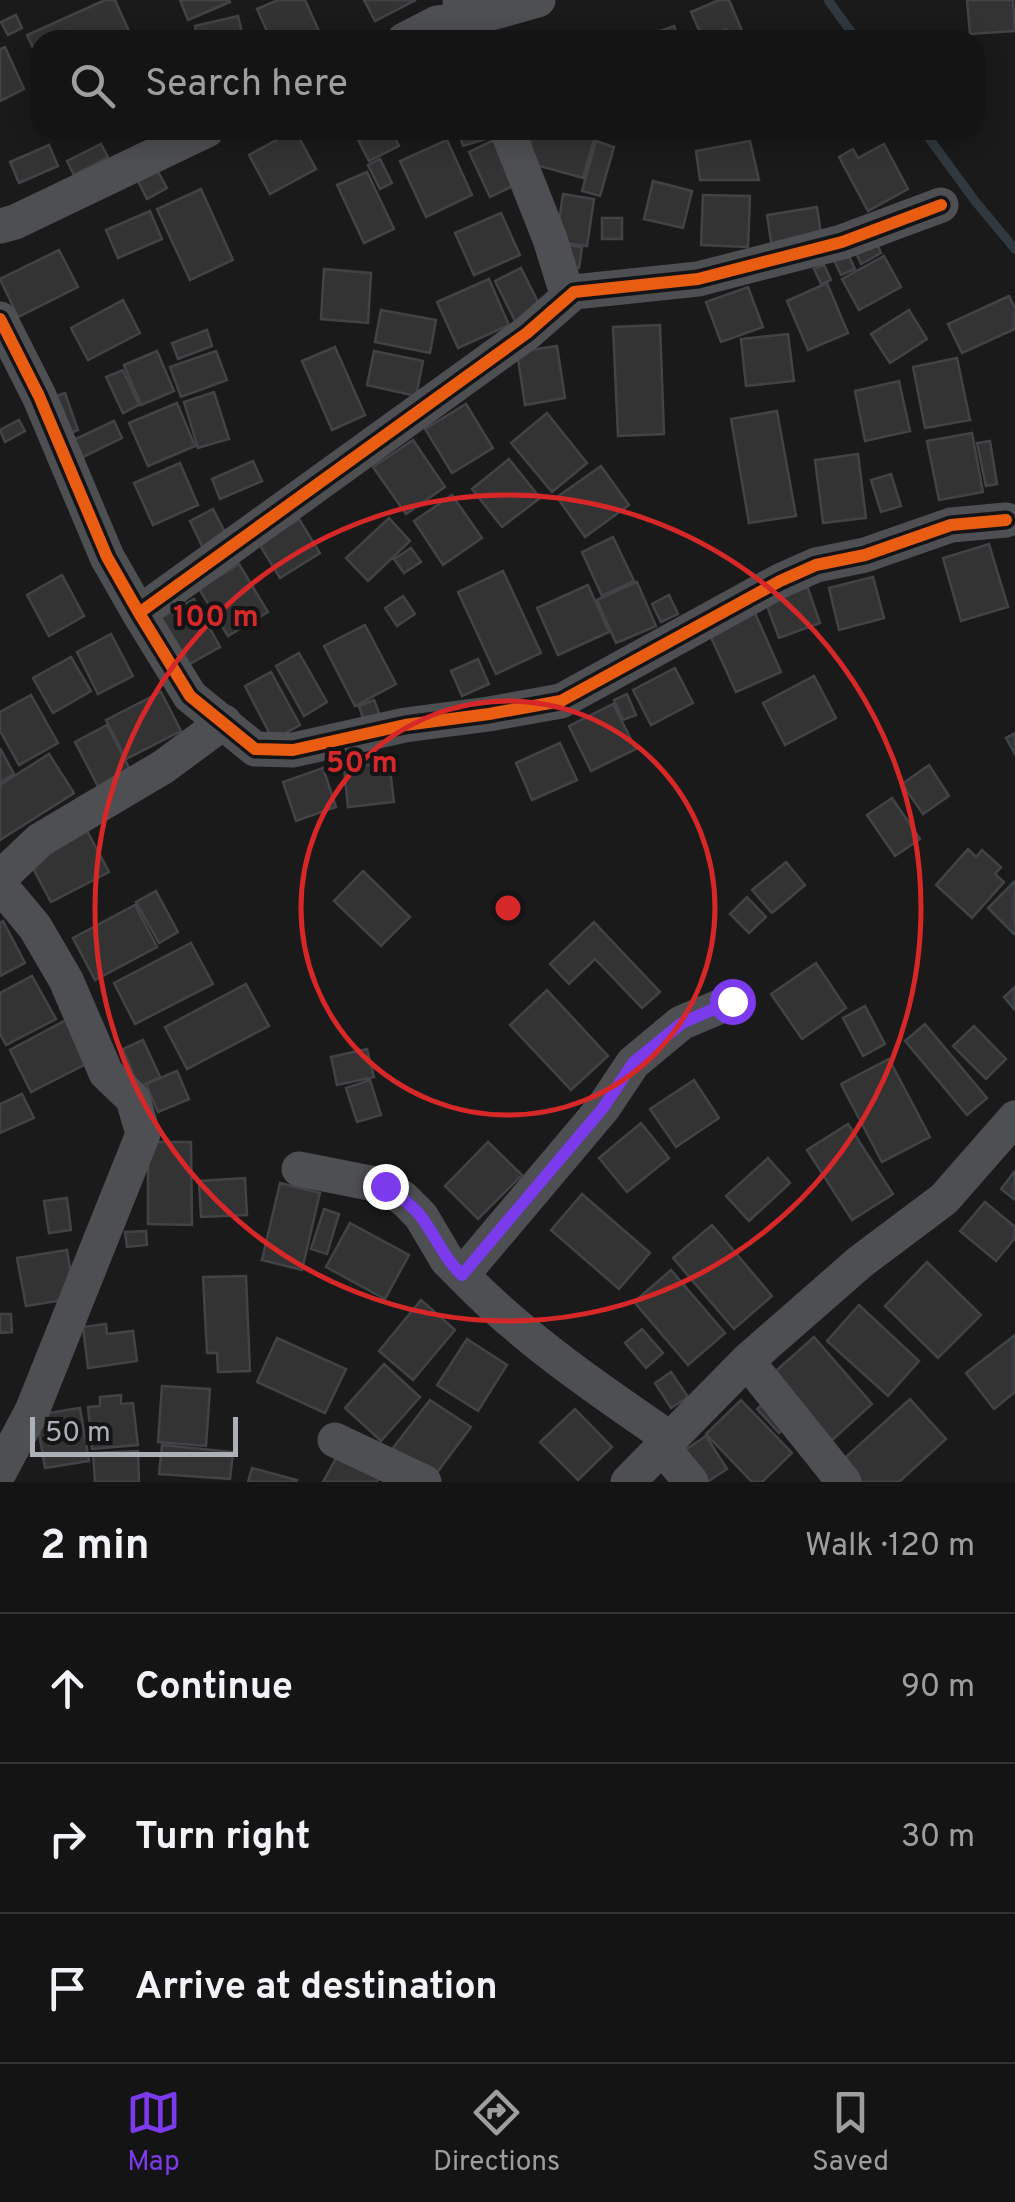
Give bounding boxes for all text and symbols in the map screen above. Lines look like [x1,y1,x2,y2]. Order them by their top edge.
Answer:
search box [30,30,985,140]
icon: search [65,58,120,113]
text: Search here [145,61,348,110]
text: 100 m [173,600,259,637]
text: 50 m [326,746,398,783]
centre of rings [490,890,526,926]
route start [710,979,756,1025]
route end [363,1164,409,1210]
scale bar [30,1412,238,1456]
text: 50 m [45,1416,111,1452]
text: 2 min [40,1521,150,1574]
text: Walk · 120 m [805,1527,975,1567]
icon: ahead [40,1661,95,1716]
text: Continue [135,1664,293,1713]
text: 90 m [901,1668,975,1708]
icon: right [40,1811,95,1866]
text: Turn right [135,1814,310,1863]
text: 30 m [901,1818,975,1858]
icon: arrive [40,1961,95,2016]
text: Arrive at destination [135,1964,498,2013]
tab: Map [126,2085,181,2181]
tab: Directions [433,2085,560,2181]
tab: Saved [812,2085,889,2181]

